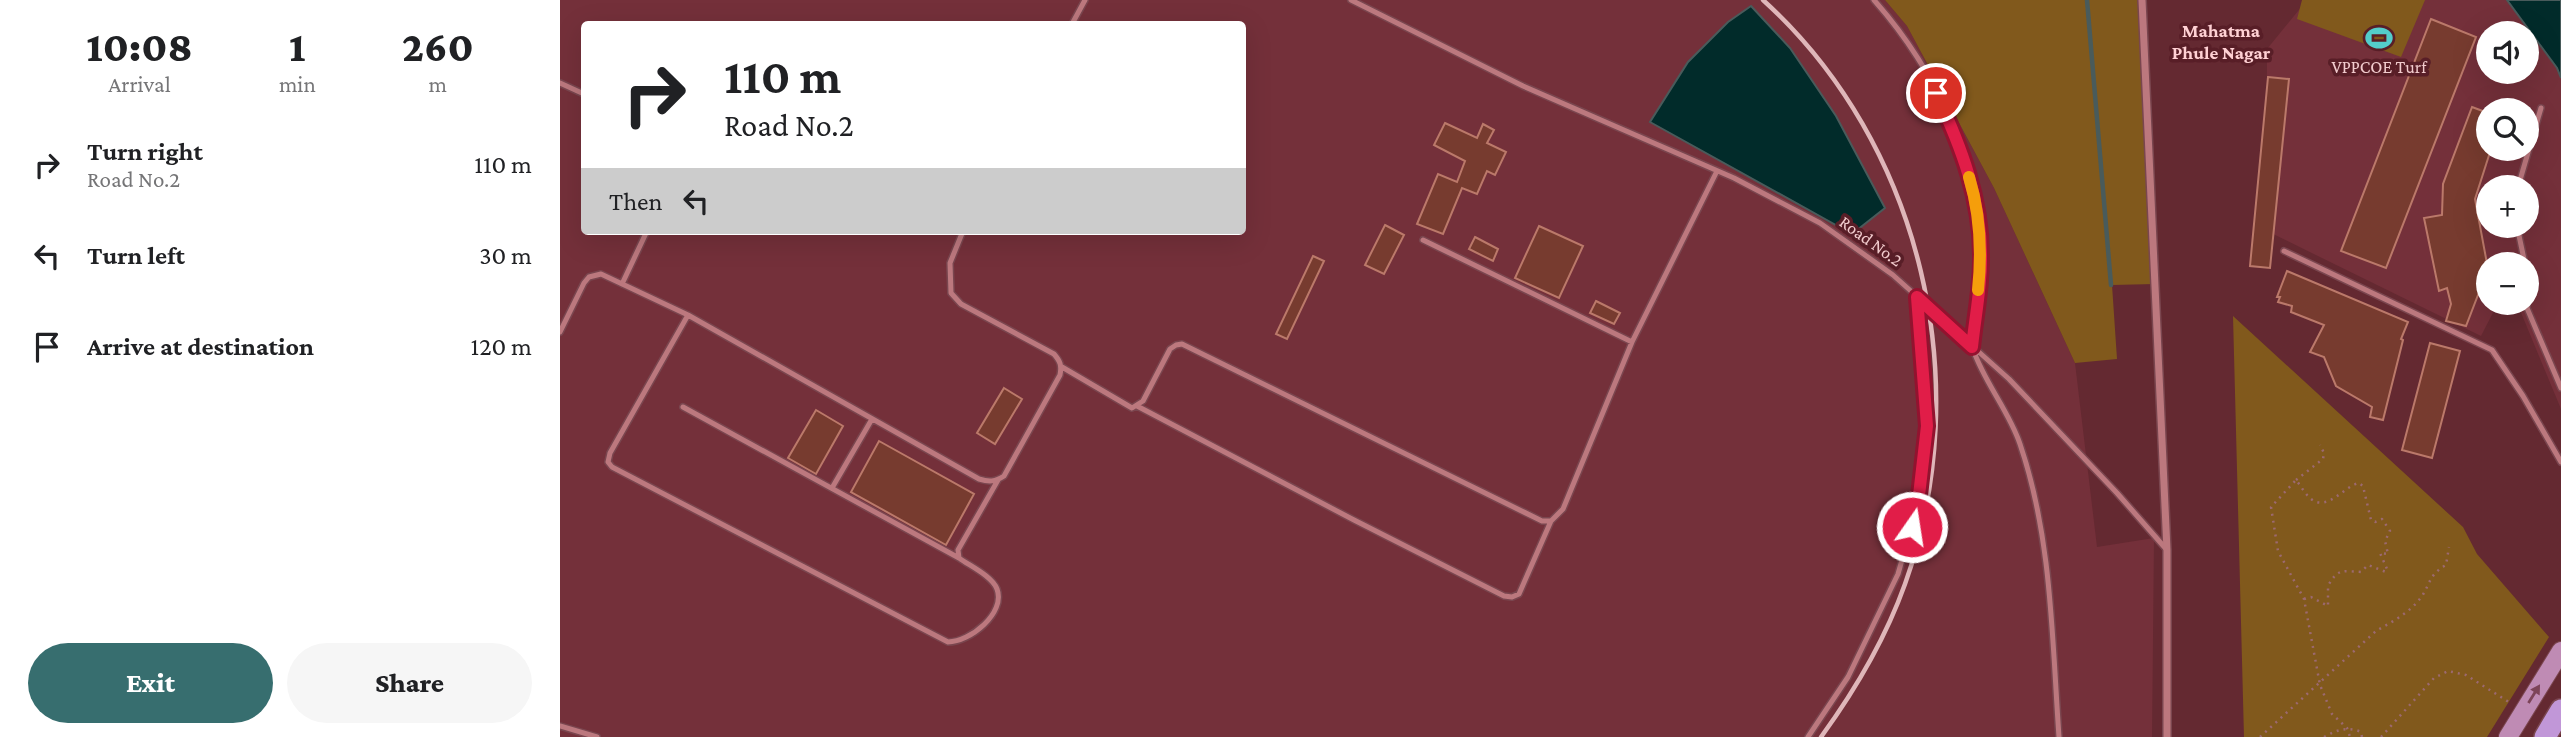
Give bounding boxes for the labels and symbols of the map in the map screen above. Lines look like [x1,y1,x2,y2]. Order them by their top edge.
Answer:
district label: Mahatma Phule Nagar [2172,20,2271,63]
sports icon: VPPCOE Turf [2364,23,2394,53]
place label: VPPCOE Turf [2331,57,2428,77]
pin [1906,63,1966,123]
street label: Road No.2 [1836,211,1906,271]
position arrow [1875,490,1949,564]
one-way arrow [2528,684,2541,704]

